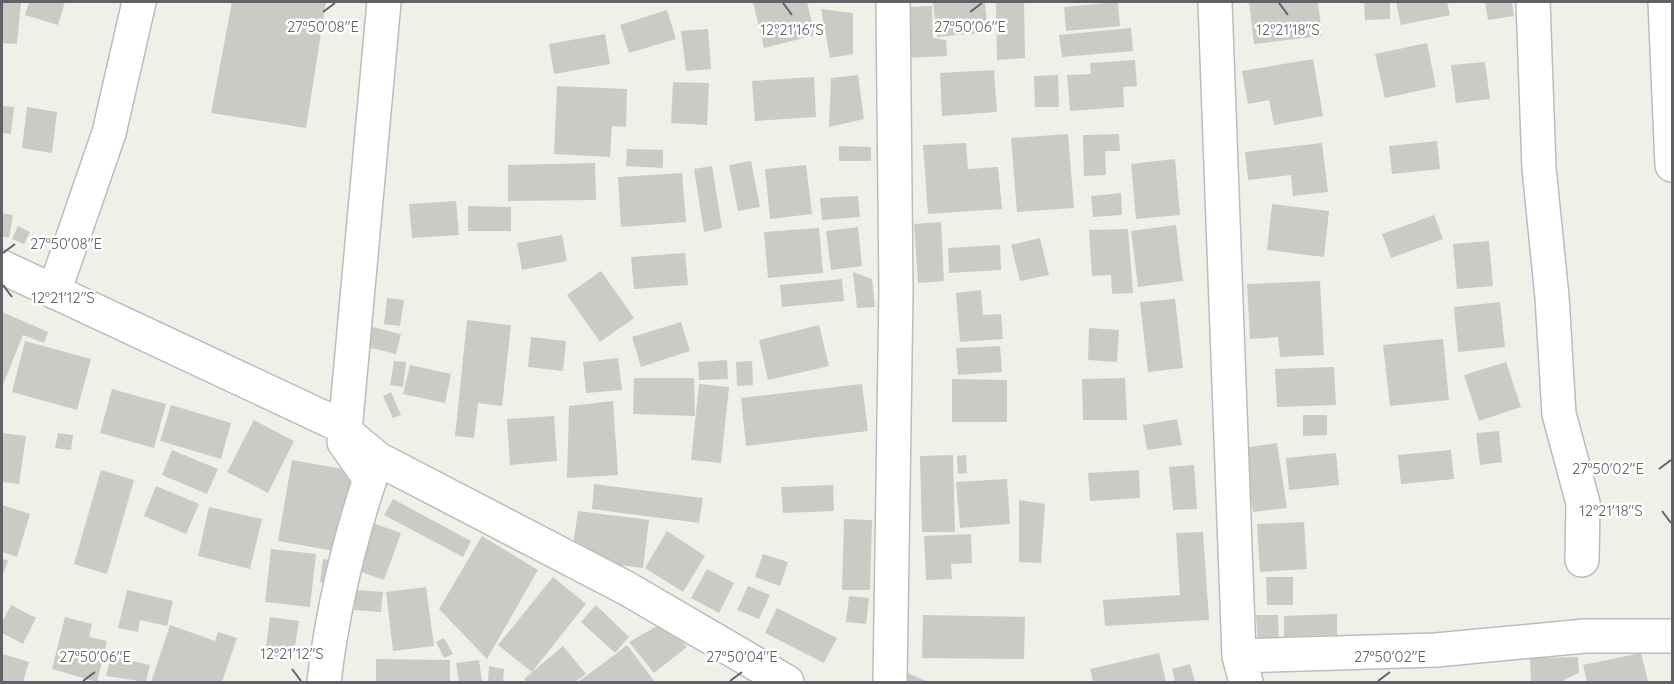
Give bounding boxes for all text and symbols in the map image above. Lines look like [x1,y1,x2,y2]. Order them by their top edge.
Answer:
text: 27°50'08"E [287,17,359,36]
text: 27°50'06"E [934,17,1006,36]
text: 12°21'16"S [760,20,824,39]
text: 12°21'18"S [1256,20,1320,39]
text: 27°50'08"E [30,234,102,253]
text: 12°21'12"S [31,288,95,307]
text: 27°50'02"E [1572,459,1644,478]
text: 12°21'18"S [1579,501,1643,520]
text: 12°21'12"S [260,644,324,663]
text: 27°50'06"E [59,647,131,666]
text: 27°50'04"E [706,647,778,666]
text: 27°50'02"E [1354,647,1426,666]

